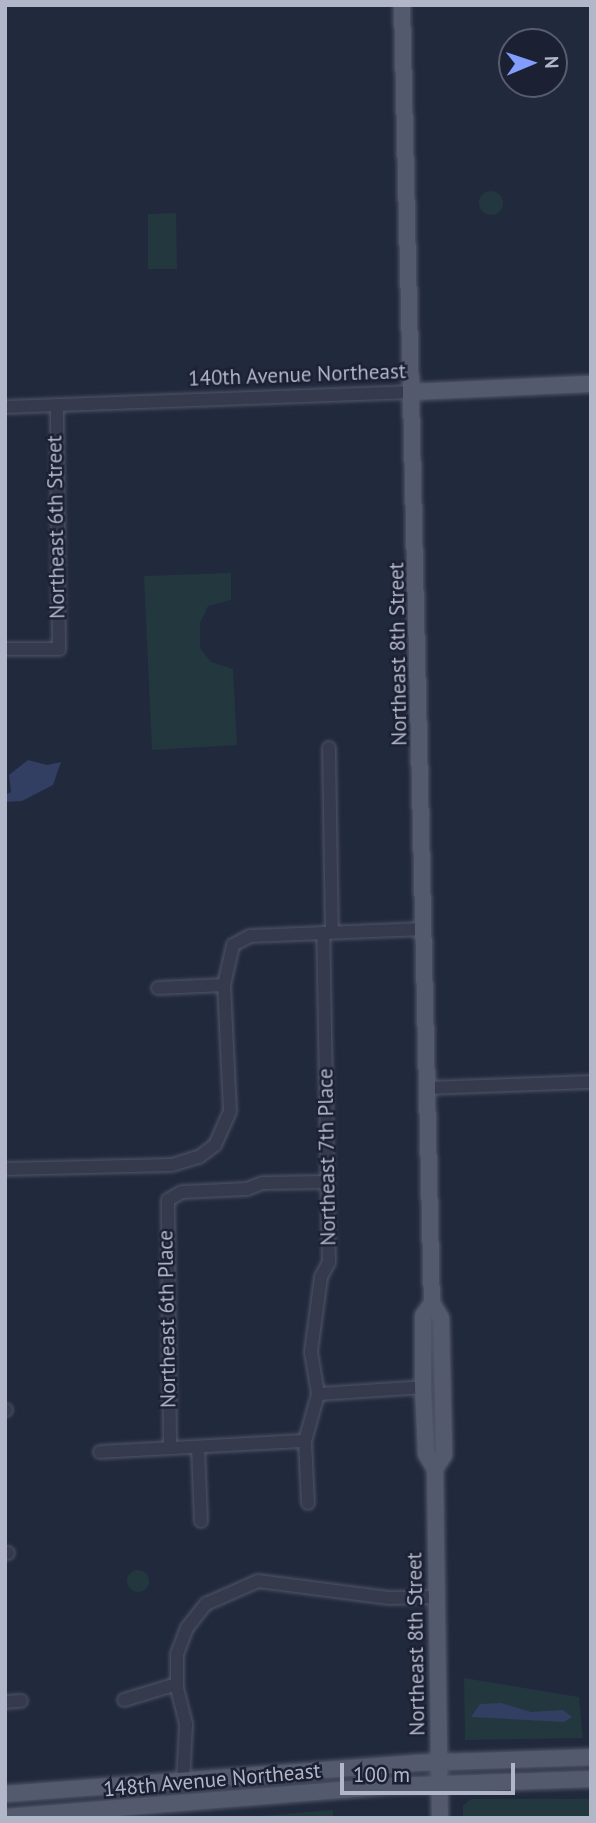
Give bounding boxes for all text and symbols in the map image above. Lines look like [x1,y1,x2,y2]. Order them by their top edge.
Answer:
north arrow [498,28,568,98]
text: N [540,56,564,69]
street label: 140th Avenue Northeast [187,359,407,391]
street label: Northeast 6th Street [42,435,70,619]
street label: Northeast 8th Street [384,562,412,746]
street label: Northeast 7th Place [313,1068,341,1246]
street label: Northeast 6th Place [153,1230,181,1408]
street label: Northeast 8th Street [402,1552,430,1736]
scale bar [344,1750,519,1794]
street label: 148th Avenue Northeast [102,1758,322,1802]
text: 100 m [353,1761,410,1788]

